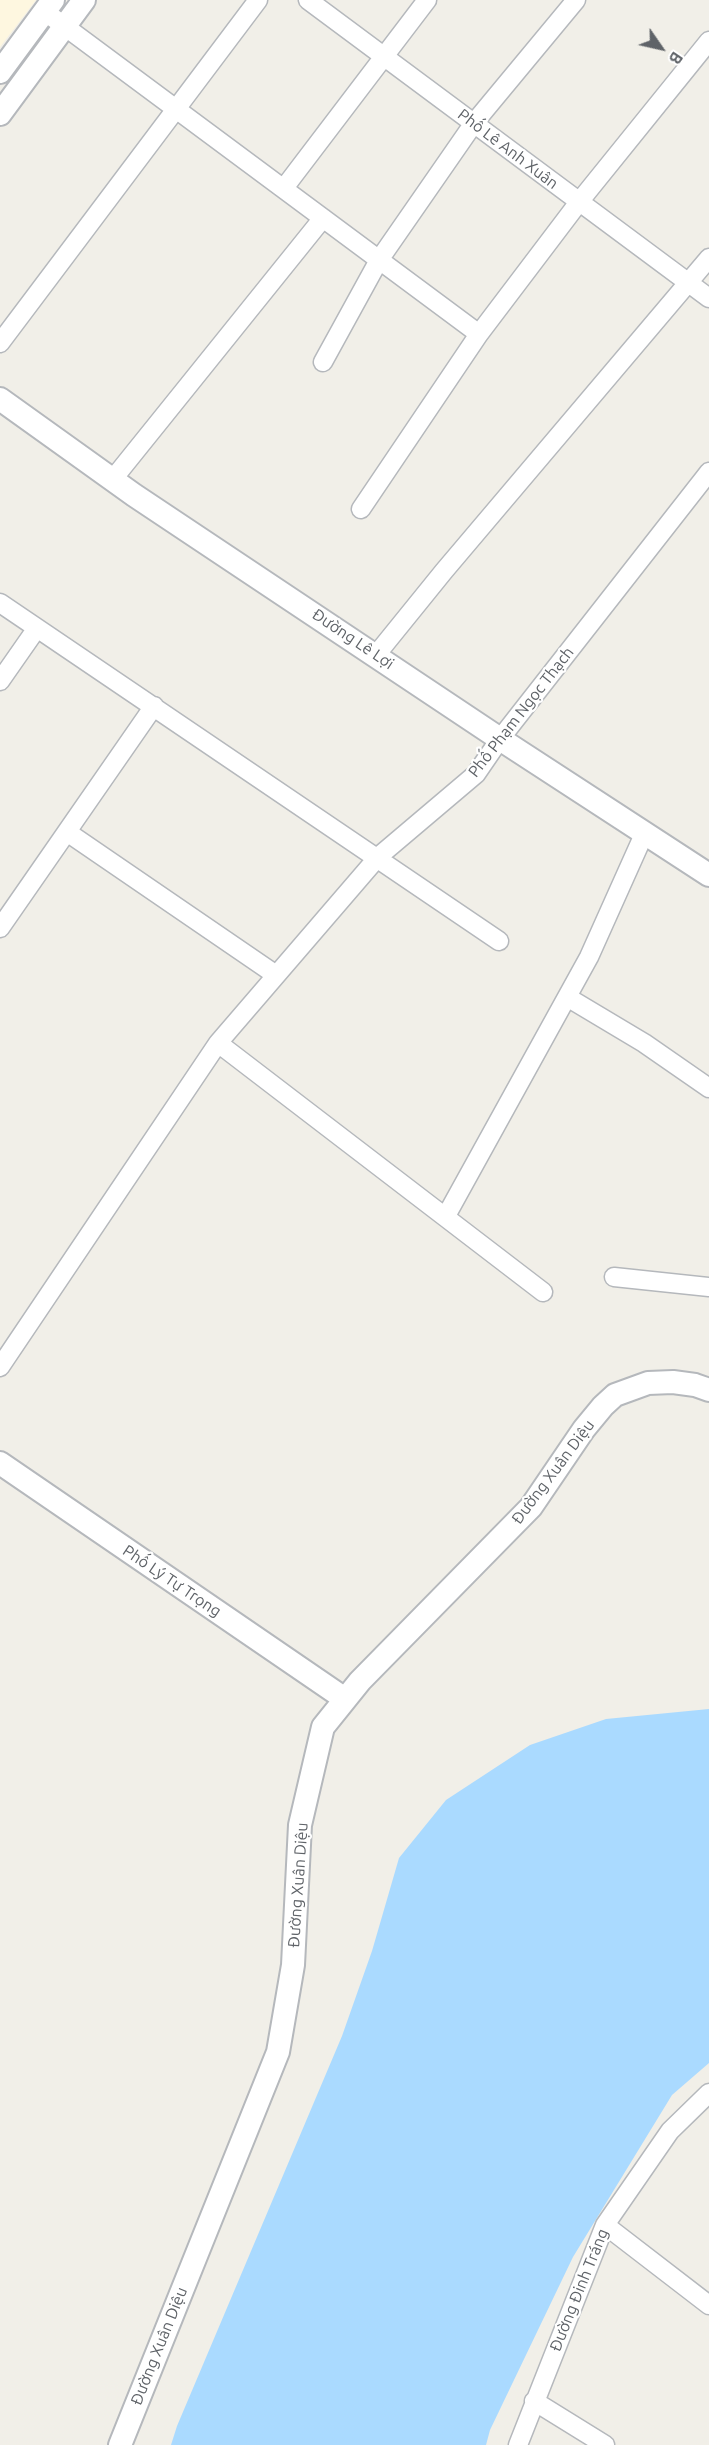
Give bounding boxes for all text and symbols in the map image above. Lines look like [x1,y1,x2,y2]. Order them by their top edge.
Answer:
north arrow [631,18,691,78]
text: B [665,49,686,67]
street label: Phố Lê Anh Xuân [454,105,562,193]
street label: Đường Lê Lợi [308,605,398,673]
street label: Phố Phạm Ngọc Thạch [464,643,578,781]
street label: Đường Xuân Diệu [508,1416,598,1528]
street label: Phố Lý Tự Trọng [119,1541,225,1621]
street label: Đường Xuân Diệu [284,1822,312,1948]
street label: Đường Đinh Tráng [546,2226,612,2354]
street label: Đường Xuân Diệu [127,2284,191,2408]

